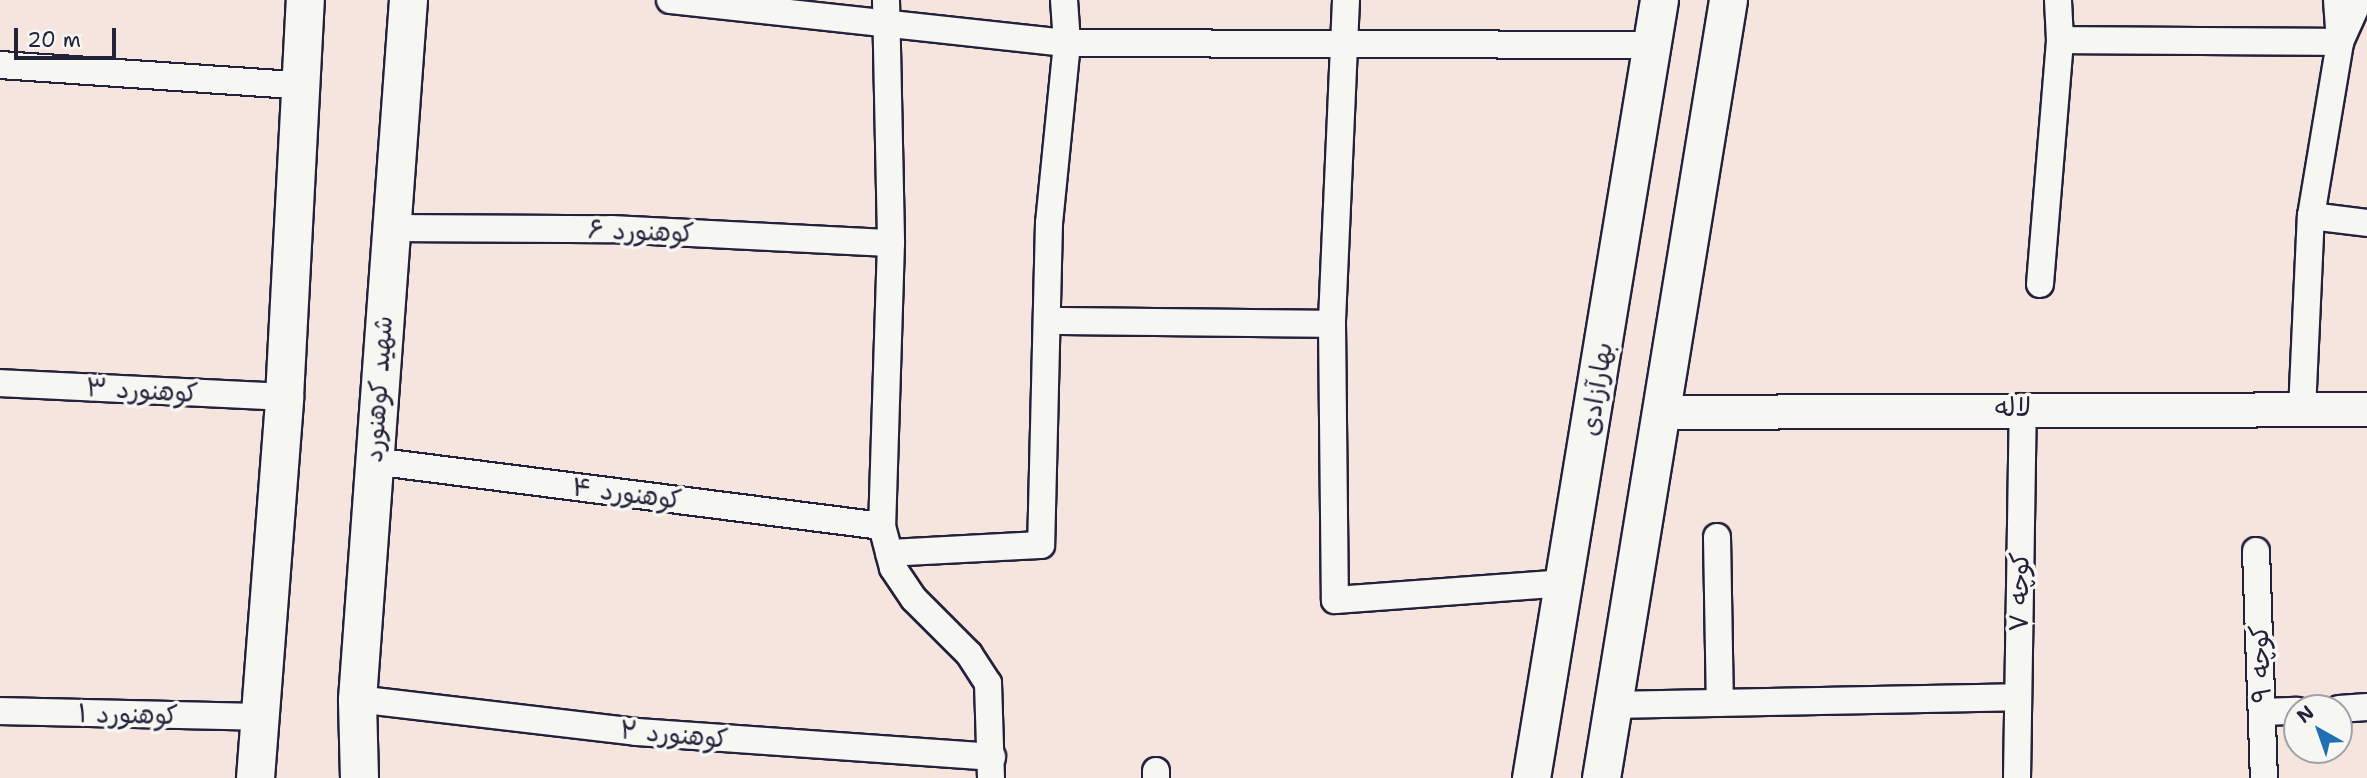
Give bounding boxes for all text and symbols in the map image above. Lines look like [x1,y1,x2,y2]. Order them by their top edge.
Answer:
scale bar [18,14,119,58]
text: 20 m [27,26,81,54]
street label: کوهنورد ۶ [587,214,695,248]
street label: شهید کوهنورد [357,315,399,463]
street label: بهارآزادی [1573,340,1619,438]
street label: کوهنورد ۳ [85,371,199,409]
street label: لاله [1995,391,2031,423]
street label: کوهنورد ۴ [570,471,684,515]
street label: کوچه ۷ [2003,552,2035,632]
street label: کوچه ۹ [2243,624,2277,704]
north arrow [2283,694,2353,764]
street label: کوهنورد ۱ [78,698,178,730]
text: N [2292,700,2319,728]
street label: کوهنورد ۲ [619,714,729,754]

